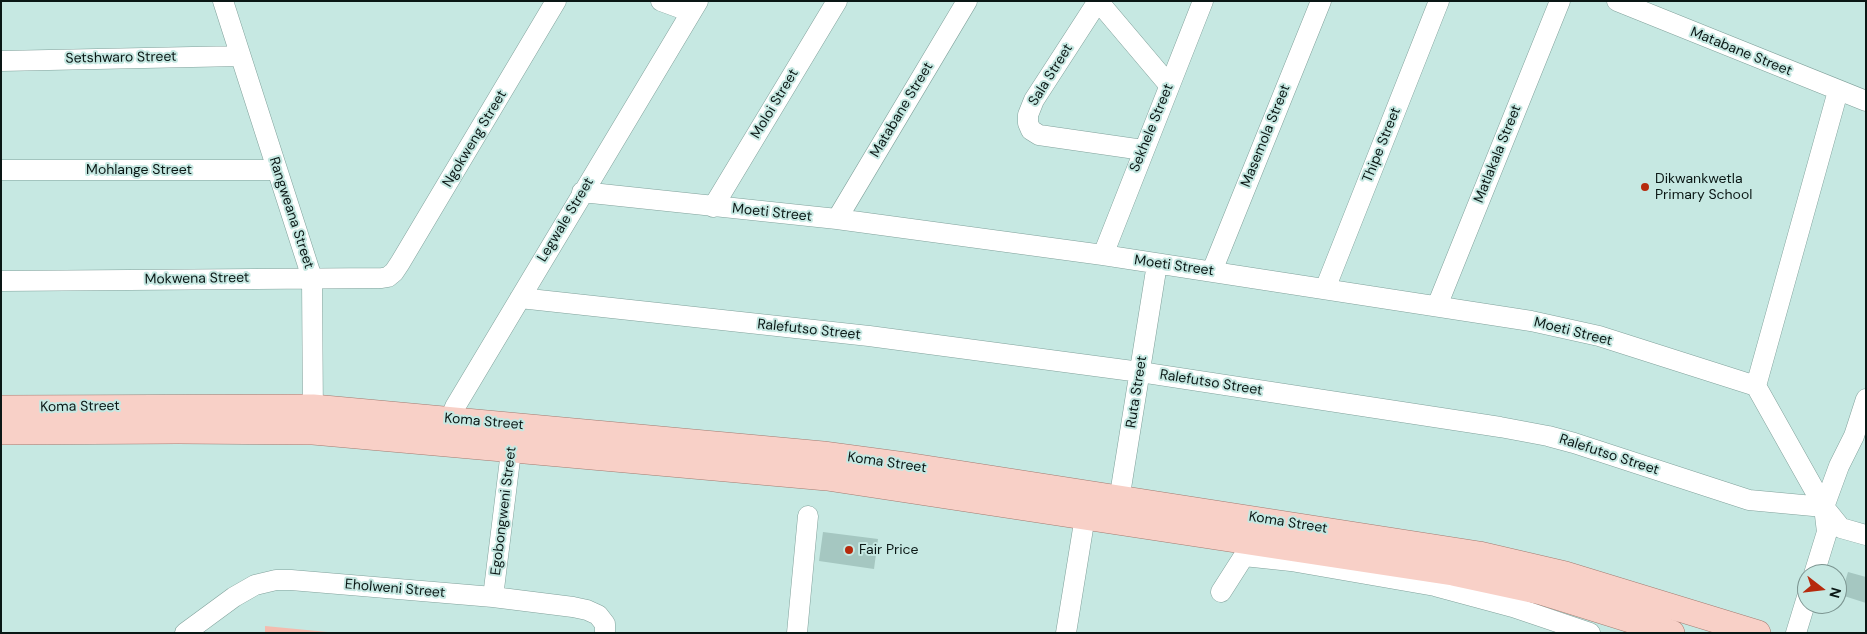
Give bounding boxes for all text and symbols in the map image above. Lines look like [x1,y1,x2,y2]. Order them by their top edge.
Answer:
street label: Matabane Street [1688,24,1794,80]
street label: Sala Street [1025,41,1077,109]
street label: Setshwaro Street [65,49,177,67]
street label: Matabane Street [867,59,937,161]
street label: Moloi Street [748,66,802,142]
street label: Sekhele Street [1127,81,1177,175]
street label: Masemola Street [1238,82,1294,190]
street label: Ngokweng Street [439,87,511,191]
street label: Matlakala Street [1471,103,1525,205]
street label: Thipe Street [1359,105,1405,185]
street label: Rangweana Street [265,155,317,271]
street label: Mohlange Street [86,162,192,178]
place label: Dikwankwetla Primary School [1655,171,1752,203]
street label: Legwale Street [534,175,598,265]
marker: Dikwankwetla Primary School [1639,181,1651,193]
street label: Moeti Street [731,200,813,226]
street label: Moeti Street [1133,252,1215,280]
street label: Mokwena Street [145,270,249,288]
street label: Moeti Street [1532,314,1614,350]
street label: Ralefutso Street [757,316,861,344]
street label: Ruta Street [1123,355,1151,429]
street label: Ralefutso Street [1158,367,1264,399]
street label: Koma Street [40,398,120,416]
street label: Koma Street [444,410,524,434]
street label: Ralefutso Street [1557,431,1661,479]
street label: Egobongweni Street [488,446,520,576]
street label: Koma Street [846,449,928,477]
street label: Koma Street [1247,508,1329,538]
place label: Fair Price [859,542,919,558]
marker: Fair Price [843,544,855,556]
north arrow [1797,564,1847,614]
street label: Eholweni Street [344,576,446,602]
text: N [1825,585,1846,600]

